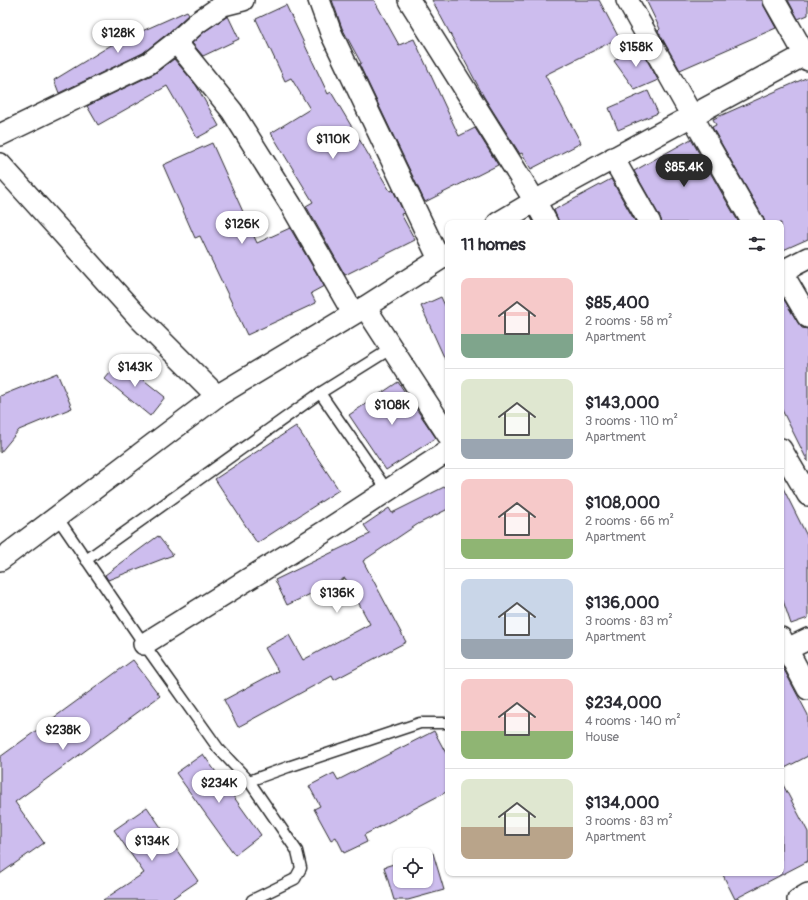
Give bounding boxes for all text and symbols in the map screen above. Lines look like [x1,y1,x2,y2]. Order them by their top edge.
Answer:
pin: $128K [90,20,146,54]
text: $128K [101,25,135,41]
pin: $158K [608,34,664,68]
text: $158K [619,39,653,55]
pin: $110K [305,126,361,160]
text: $110K [316,131,350,147]
pin: $85.4K [651,154,717,188]
text: $85.4K [665,159,703,175]
pin: $126K [214,211,270,245]
text: $126K [225,216,259,232]
icon: filters [746,233,768,255]
text: 11 homes [461,234,526,255]
text: $85,400 [585,292,649,313]
icon: home [493,294,541,342]
text: 2 rooms · 58 m² [585,313,672,329]
text: Apartment [585,329,646,345]
pin: $143K [107,354,163,388]
text: $143K [118,359,152,375]
pin: $108K [364,392,420,426]
text: $143,000 [585,392,659,413]
icon: home [493,395,541,443]
text: $108K [374,397,410,413]
text: 3 rooms · 110 m² [585,413,678,429]
text: Apartment [585,429,646,445]
text: $108,000 [585,492,660,513]
icon: home [493,495,541,543]
text: 2 rooms · 66 m² [585,513,674,529]
text: Apartment [585,529,646,545]
pin: $136K [309,580,365,614]
text: $136K [320,585,354,601]
text: $136,000 [585,592,659,613]
icon: home [493,595,541,643]
text: 3 rooms · 83 m² [585,613,673,629]
text: Apartment [585,629,646,645]
text: $234,000 [585,692,662,713]
icon: home [493,695,541,743]
text: 4 rooms · 140 m² [585,713,681,729]
pin: $238K [35,717,91,751]
text: $238K [45,722,81,738]
text: House [585,729,619,745]
pin: $234K [191,770,247,804]
text: $234K [201,775,237,791]
text: $134,000 [585,792,659,813]
icon: home [493,795,541,843]
text: 3 rooms · 83 m² [585,813,673,829]
pin: $134K [124,828,180,862]
text: Apartment [585,829,646,845]
text: $134K [135,833,169,849]
map controls [393,848,433,888]
button: locate [393,848,433,888]

